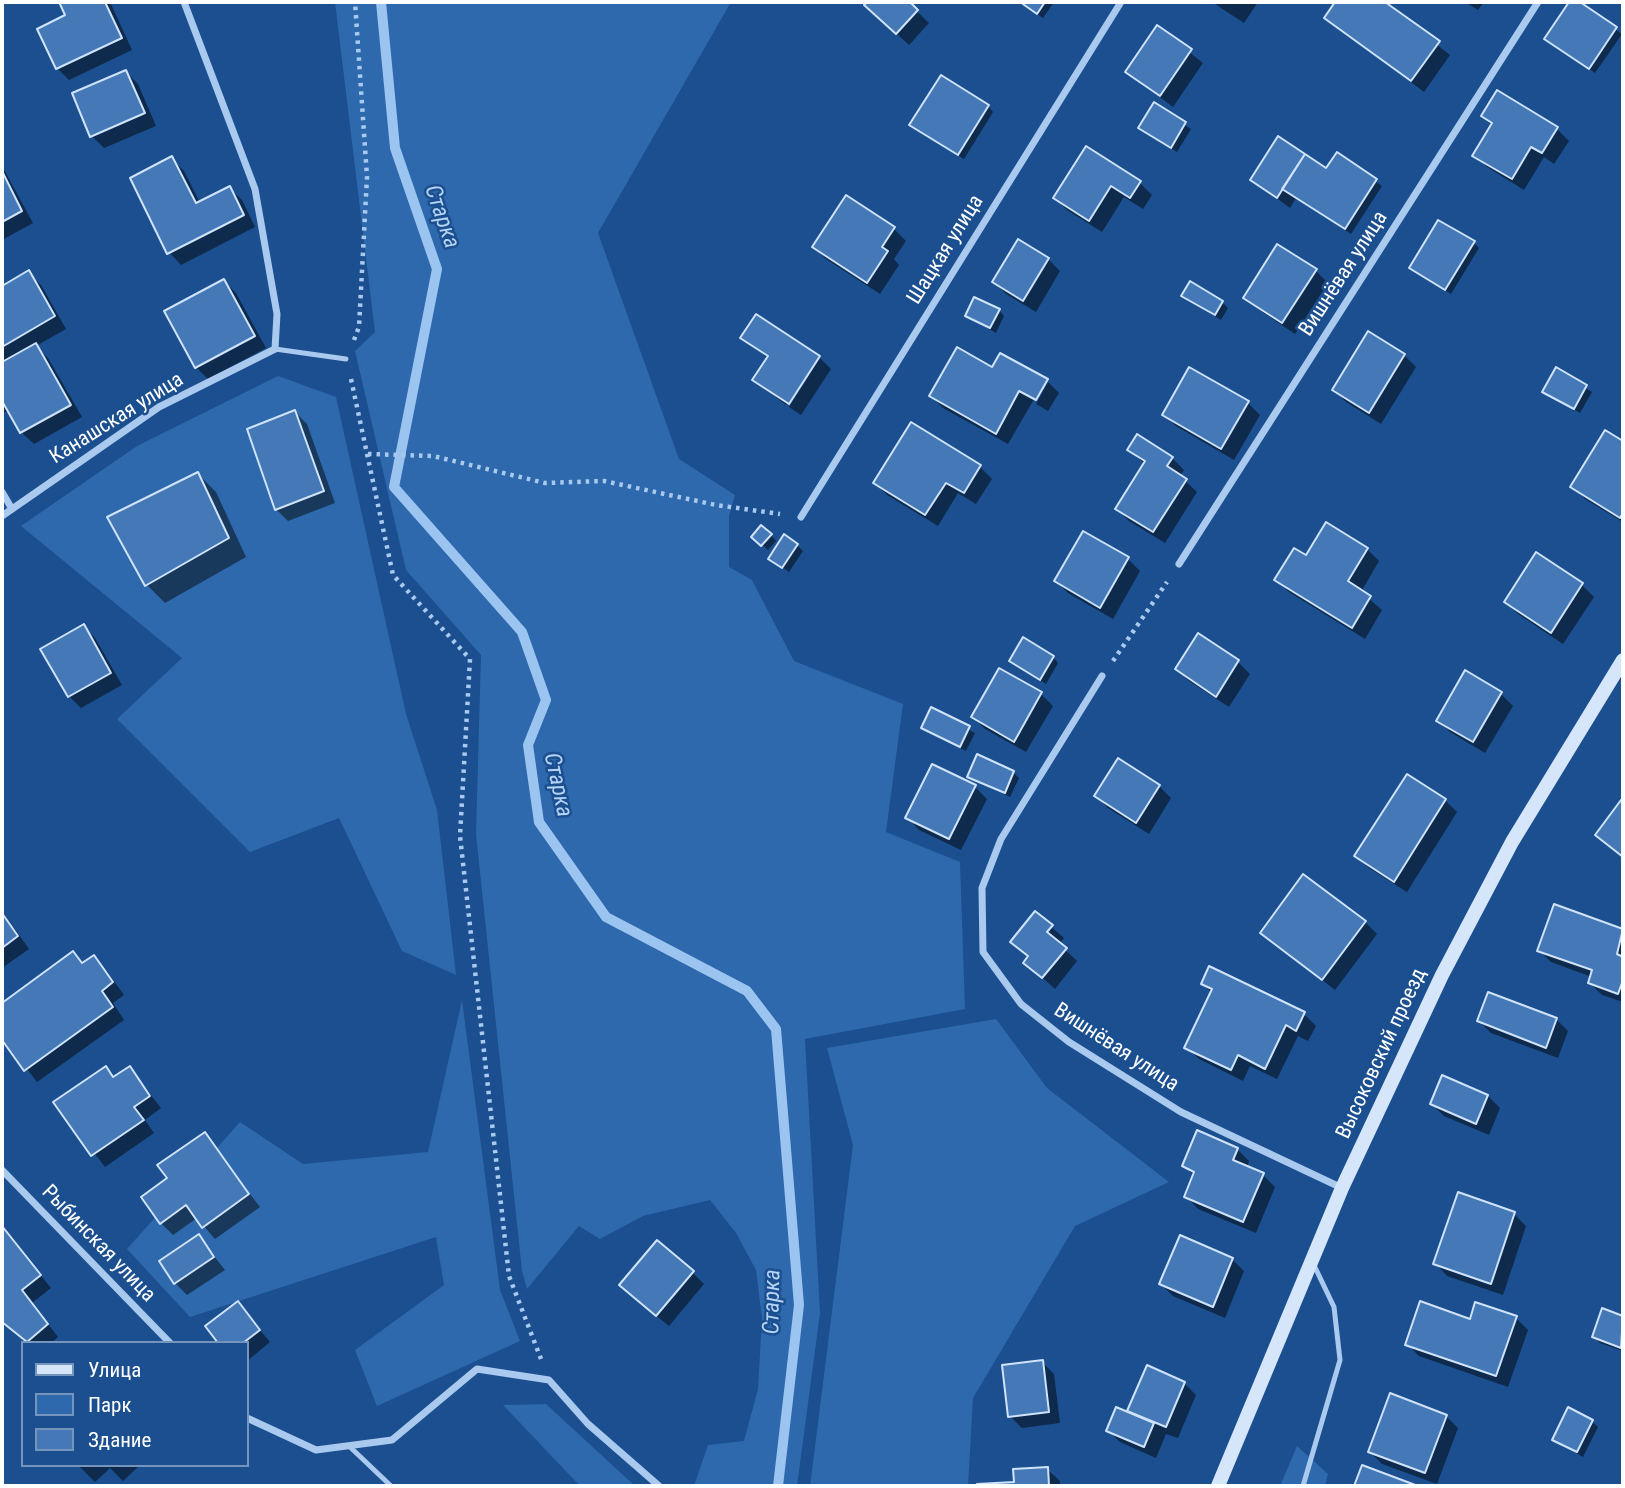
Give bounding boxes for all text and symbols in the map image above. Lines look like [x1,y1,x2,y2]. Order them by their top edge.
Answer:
water label: Старка [417,182,465,252]
street label: Шацкая улица [902,191,990,309]
street label: Вишнёвая улица [1294,207,1394,341]
street label: Канашская улица [45,368,189,470]
water label: Старка [537,750,577,820]
street label: Высоковский проезд [1331,965,1433,1143]
street label: Вишнёвая улица [1049,998,1183,1098]
street label: Рыбинская улица [36,1180,160,1308]
water label: Старка [759,1269,787,1335]
legend [21,1341,248,1467]
text: Улица [88,1358,141,1382]
text: Парк [88,1393,132,1417]
text: Здание [88,1428,151,1452]

